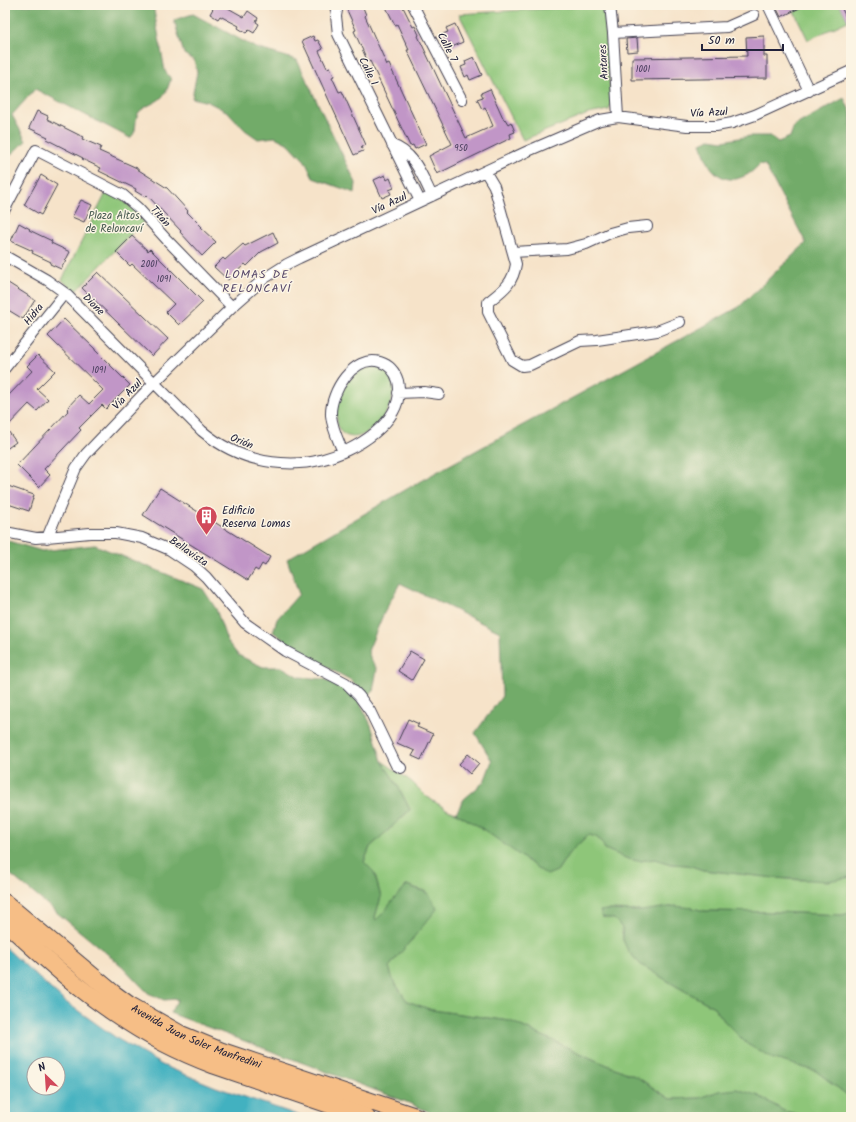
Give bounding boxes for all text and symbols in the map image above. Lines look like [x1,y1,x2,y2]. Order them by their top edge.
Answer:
scale bar [702,26,783,52]
street label: Calle 7 [432,29,463,66]
text: 50 m [708,31,735,50]
street label: Antares [594,44,614,80]
street label: Calle 1 [353,54,383,89]
house number: 1001 [636,62,650,77]
street label: Vía Azul [690,103,729,123]
house number: 950 [454,141,468,156]
street label: Vía Azul [369,188,411,220]
street label: Titán [146,202,175,232]
park label: Plaza Altos de Reloncaví [85,207,145,238]
house number: 2001 [140,257,158,272]
district label: LOMAS DE RELONCAVÍ [222,265,293,298]
house number: 1091 [157,272,171,287]
street label: Dione [78,289,109,320]
street label: Hidra [19,300,48,330]
house number: 1091 [92,363,106,378]
street label: Vía Azul [108,375,147,414]
street label: Orión [227,429,256,455]
place label: Edificio Reserva Lomas [222,502,291,533]
building icon: Edificio Reserva Lomas [194,503,220,536]
street label: Bellavista [165,532,212,572]
street label: Avenida Juan Soler Manfredini [127,1000,264,1074]
north arrow [26,1056,66,1096]
text: N [35,1058,49,1077]

